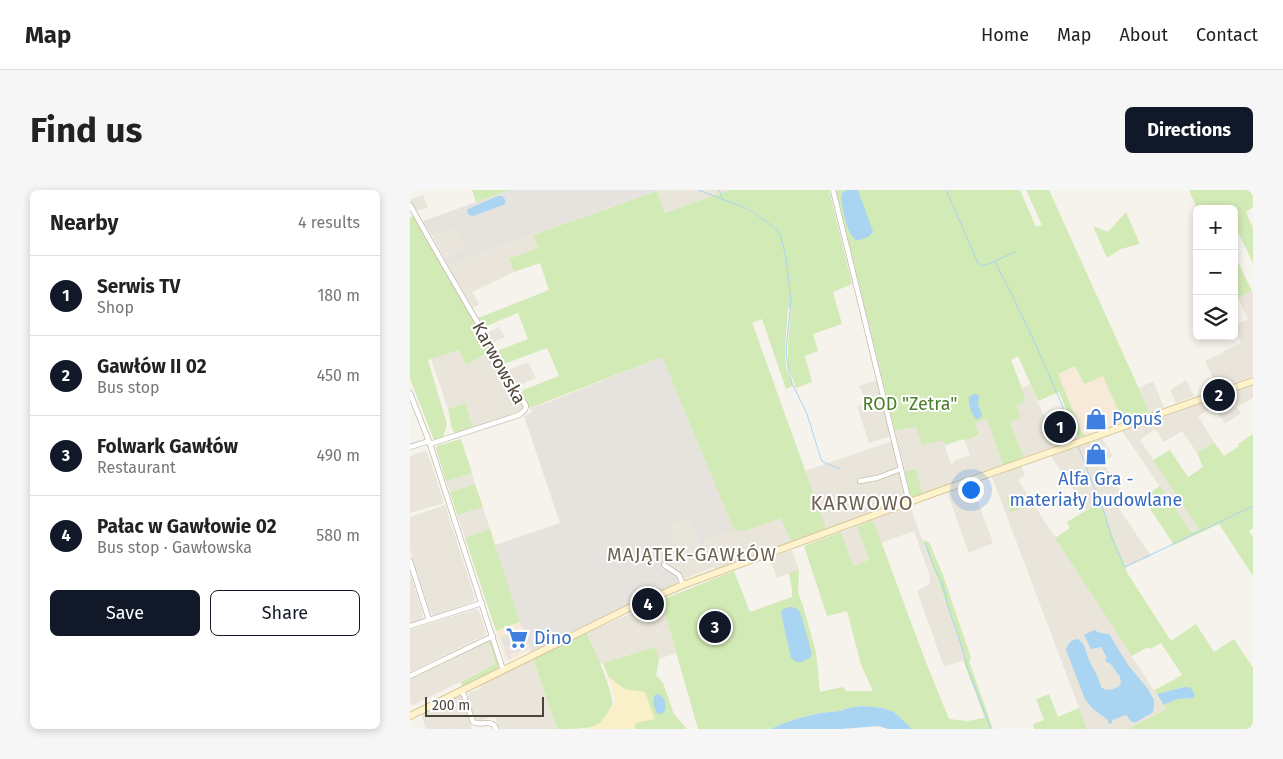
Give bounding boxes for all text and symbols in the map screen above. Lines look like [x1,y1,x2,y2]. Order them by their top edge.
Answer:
text: Map [25,21,71,49]
text: Home [981,24,1029,46]
text: Map [1057,24,1091,46]
text: About [1119,24,1168,46]
text: Contact [1196,24,1258,46]
button: Directions [1125,107,1253,153]
text: Find us [30,109,142,151]
map controls [1193,205,1238,340]
button: + [1193,205,1238,250]
text: Nearby [50,210,118,236]
text: 4 results [298,213,360,232]
button: − [1193,250,1238,295]
text: Serwis TV [97,275,180,298]
text: 1 [62,286,70,305]
text: 180 m [317,286,360,305]
button: layers [1193,295,1238,340]
text: Shop [97,298,134,317]
street label: Karwowska [467,318,531,408]
text: Gawłów II 02 [97,355,206,378]
text: 2 [62,366,70,385]
text: 450 m [317,366,360,385]
pin: 2 [1203,376,1235,414]
text: Bus stop [97,378,160,397]
park label: ROD "Zetra" [863,393,957,415]
shop icon: Popuś [1083,406,1109,432]
pin: 1 [1044,408,1076,446]
place label: Popuś [1112,408,1162,430]
text: Folwark Gawłów [97,435,238,458]
shop icon: Alfa Gra - materiały budowlane [1083,441,1109,467]
text: 3 [62,446,70,465]
text: 490 m [317,446,360,465]
text: Restaurant [97,458,176,477]
place label: Alfa Gra - materiały budowlane [1010,468,1182,511]
your location [958,477,984,503]
district label: KARWOWO [810,491,914,515]
text: Pałac w Gawłowie 02 [97,515,277,538]
text: 4 [61,526,71,545]
text: 580 m [316,526,360,545]
text: Bus stop · Gawłowska [97,538,252,557]
district label: MAJĄTEK-GAWŁÓW [607,543,777,566]
pin: 4 [632,585,664,623]
button: Save [50,590,200,636]
button: Share [210,590,360,636]
pin: 3 [699,608,731,646]
supermarket icon: Dino [504,625,530,651]
place label: Dino [534,627,572,649]
scale bar [425,694,544,717]
text: 200 m [432,697,470,714]

